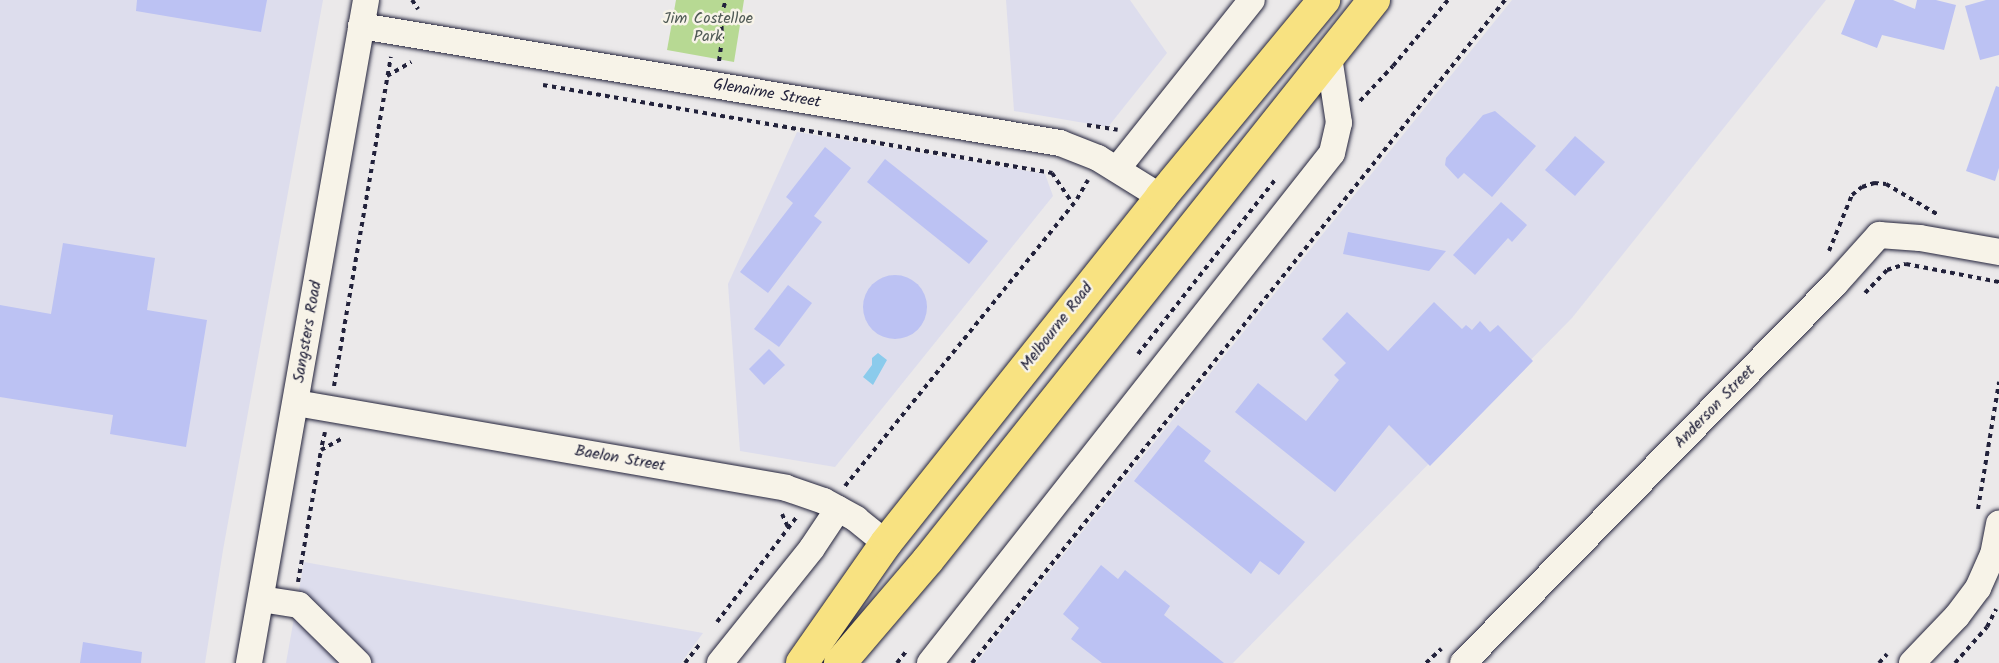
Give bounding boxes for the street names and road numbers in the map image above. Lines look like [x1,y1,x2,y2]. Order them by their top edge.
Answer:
street label: Glenairne Street [712,75,822,113]
street label: Melbourne Road [1017,279,1097,375]
street label: Sangsters Road [290,280,326,384]
street label: Anderson Street [1670,361,1760,453]
street label: Baelon Street [573,442,667,476]

